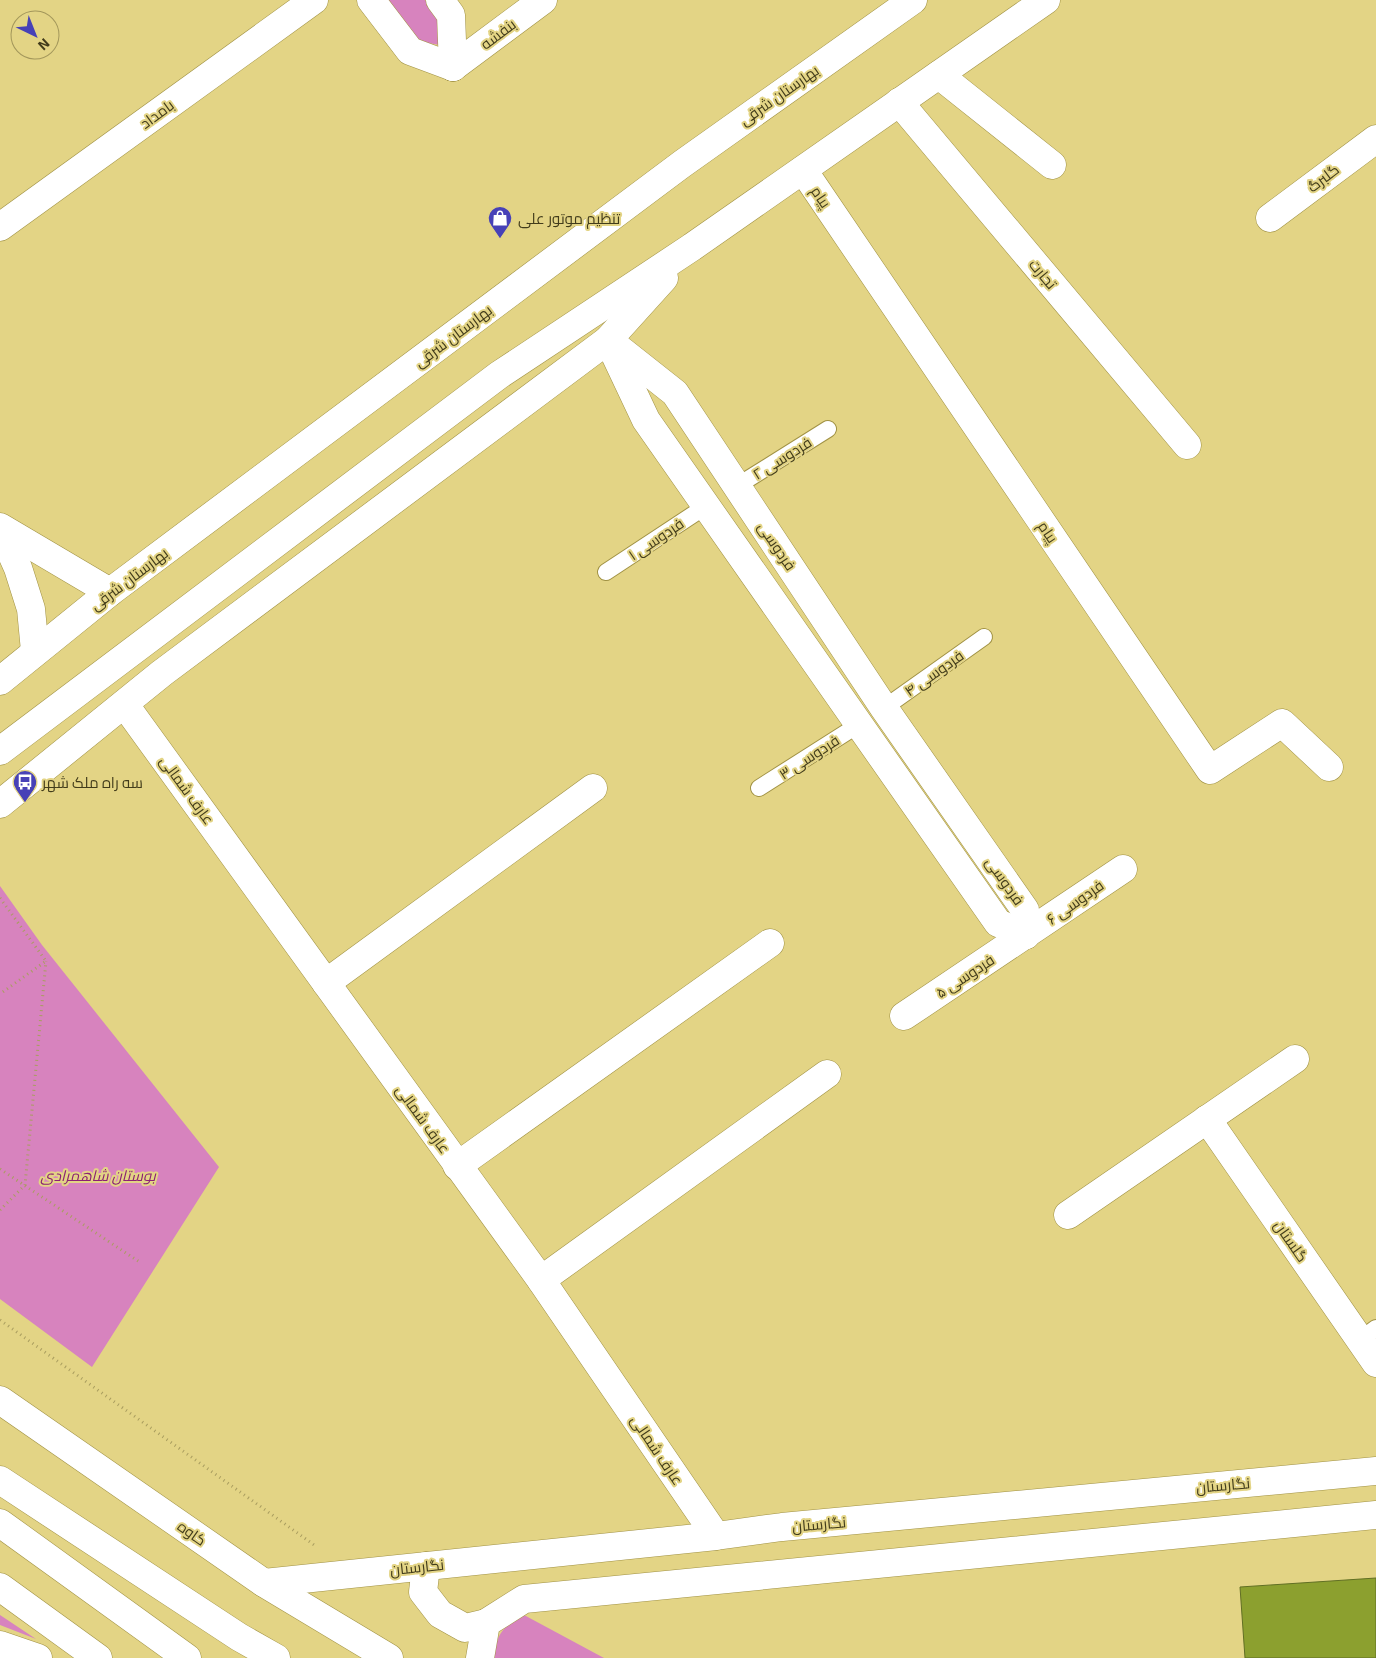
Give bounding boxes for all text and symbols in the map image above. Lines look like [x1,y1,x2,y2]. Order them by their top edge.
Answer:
north arrow [10,10,60,60]
street label: بنفشه [473,11,523,57]
text: N [32,32,56,57]
street label: بهارستان شرقی [733,56,825,134]
street label: بامداد [133,91,181,137]
street label: گلبرگ [1300,156,1346,200]
street label: پیام [803,180,839,214]
place label: تنظیم موتور علی [518,204,620,233]
shop icon: تنظیم موتور علی [487,205,513,239]
street label: تجارت [1021,252,1065,296]
street label: بهارستان شرقی [407,296,499,376]
street label: فردوسی ۲ [746,428,818,488]
street label: فردوسی ۱ [622,509,690,569]
street label: فردوسی [750,515,804,577]
street label: پیام [1030,515,1066,549]
street label: بهارستان شرقی [83,539,175,619]
street label: فردوسی ۴ [898,642,970,704]
street label: فردوسی ۳ [773,726,845,788]
street label: عارف شمالی [152,749,222,831]
place label: سه راه ملک شهر [41,768,143,797]
bus stop icon: سه راه ملک شهر [12,769,38,803]
street label: فردوسی [977,850,1033,912]
street label: فردوسی ۶ [1040,871,1110,933]
street label: فردوسی ۵ [929,946,1001,1006]
street label: عارف شمالی [388,1078,458,1160]
park label: بوستان شاهمرادی [40,1161,157,1190]
street label: گلستان [1266,1214,1316,1268]
street label: عارف شمالی [623,1409,691,1491]
street label: نگارستان [1195,1468,1251,1502]
street label: نگارستان [791,1507,847,1541]
street label: کاوه [171,1512,213,1554]
street label: نگارستان [389,1550,445,1584]

